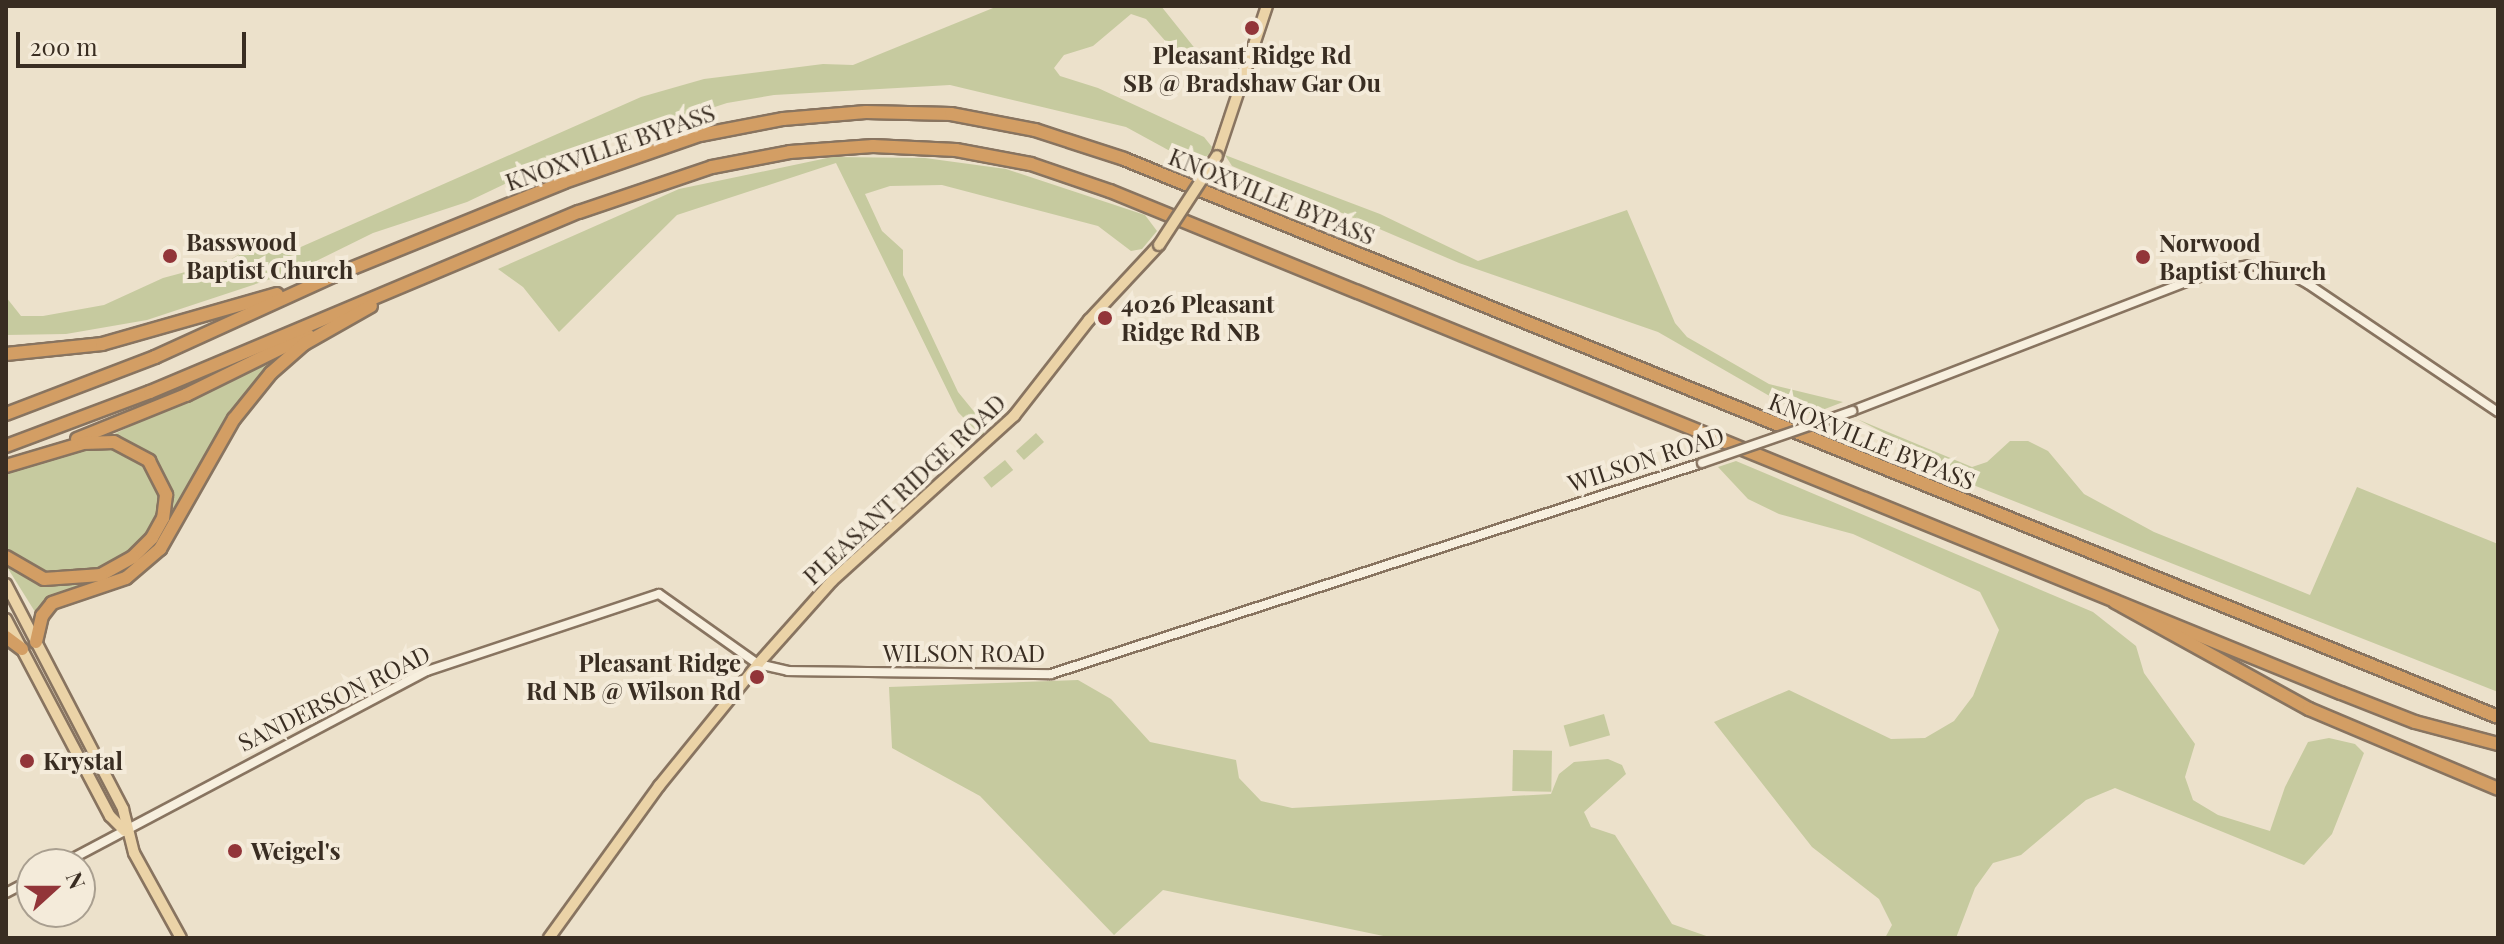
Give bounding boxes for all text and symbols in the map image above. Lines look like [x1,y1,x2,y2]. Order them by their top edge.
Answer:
scale bar [20,16,250,66]
marker: Pleasant Ridge Rd SB @ Bradshaw Gar Ou [1243,19,1261,37]
text: 200 m [30,30,98,62]
place label: Pleasant Ridge Rd SB @ Bradshaw Gar Ou [1122,41,1382,97]
street label: KNOXVILLE BYPASS [501,98,719,196]
street label: KNOXVILLE BYPASS [1165,141,1379,251]
place label: Basswood Baptist Church [186,228,354,284]
place label: Norwood Baptist Church [2159,229,2327,285]
marker: Basswood Baptist Church [161,247,179,265]
marker: Norwood Baptist Church [2134,248,2152,266]
place label: 4026 Pleasant Ridge Rd NB [1121,290,1274,346]
marker: 4026 Pleasant Ridge Rd NB [1096,309,1114,327]
street label: KNOXVILLE BYPASS [1765,386,1979,496]
street label: PLEASANT RIDGE ROAD [797,388,1011,590]
street label: WILSON ROAD [1564,420,1728,498]
street label: SANDERSON ROAD [233,639,435,757]
street label: WILSON ROAD [883,639,1045,667]
place label: Pleasant Ridge Rd NB @ Wilson Rd [525,649,741,705]
marker: Pleasant Ridge Rd NB @ Wilson Rd [748,668,766,686]
place label: Krystal [43,747,123,775]
marker: Krystal [18,752,36,770]
place label: Weigel's [251,837,340,865]
marker: Weigel's [226,842,244,860]
north arrow [16,848,96,928]
text: N [60,867,93,893]

